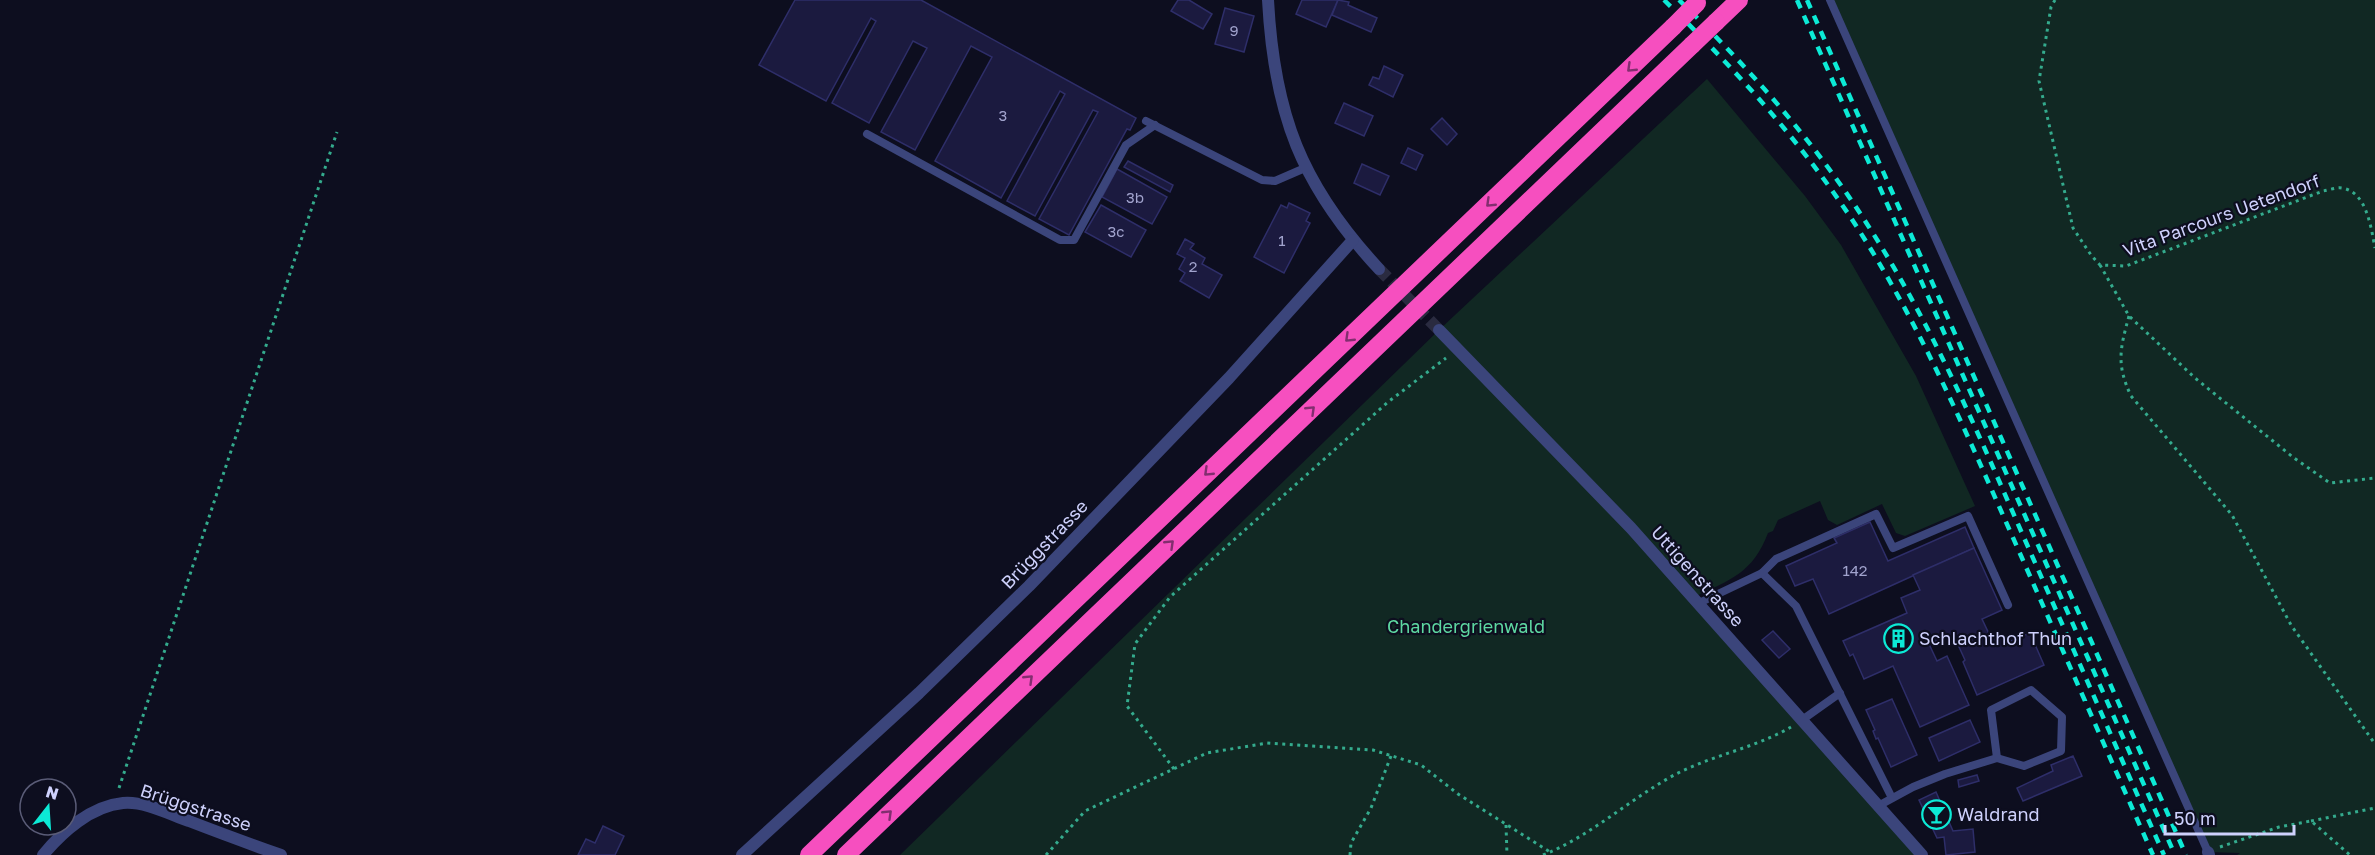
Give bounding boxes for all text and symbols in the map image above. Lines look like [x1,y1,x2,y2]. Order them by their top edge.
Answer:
house number: 9 [1229,21,1239,39]
one-way arrow [1627,61,1637,72]
house number: 3 [999,106,1007,124]
street label: Vita Parcours Uetendorf [2119,169,2323,261]
house number: 3b [1126,188,1144,206]
one-way arrow [1487,196,1497,207]
house number: 3c [1108,222,1124,240]
house number: 1 [1278,231,1286,249]
house number: 2 [1189,257,1197,275]
one-way arrow [1345,330,1356,341]
one-way arrow [1304,406,1315,417]
one-way arrow [1204,465,1214,476]
street label: Brüggstrasse [996,495,1092,593]
street label: Uttigenstrasse [1647,521,1749,631]
one-way arrow [1162,541,1173,552]
house number: 142 [1842,561,1868,579]
park label: Chandergrienwald [1387,615,1545,637]
building icon: Schlachthof Thun [1882,622,1914,654]
place label: Schlachthof Thun [1919,627,2072,649]
one-way arrow [1022,675,1032,686]
north arrow [18,777,78,837]
street label: Brüggstrasse [138,779,254,835]
text: N [44,781,61,804]
bar icon: Waldrand [1920,798,1952,830]
scale bar [2165,798,2294,836]
place label: Waldrand [1957,803,2040,825]
text: 50 m [2174,807,2216,829]
one-way arrow [881,811,892,822]

